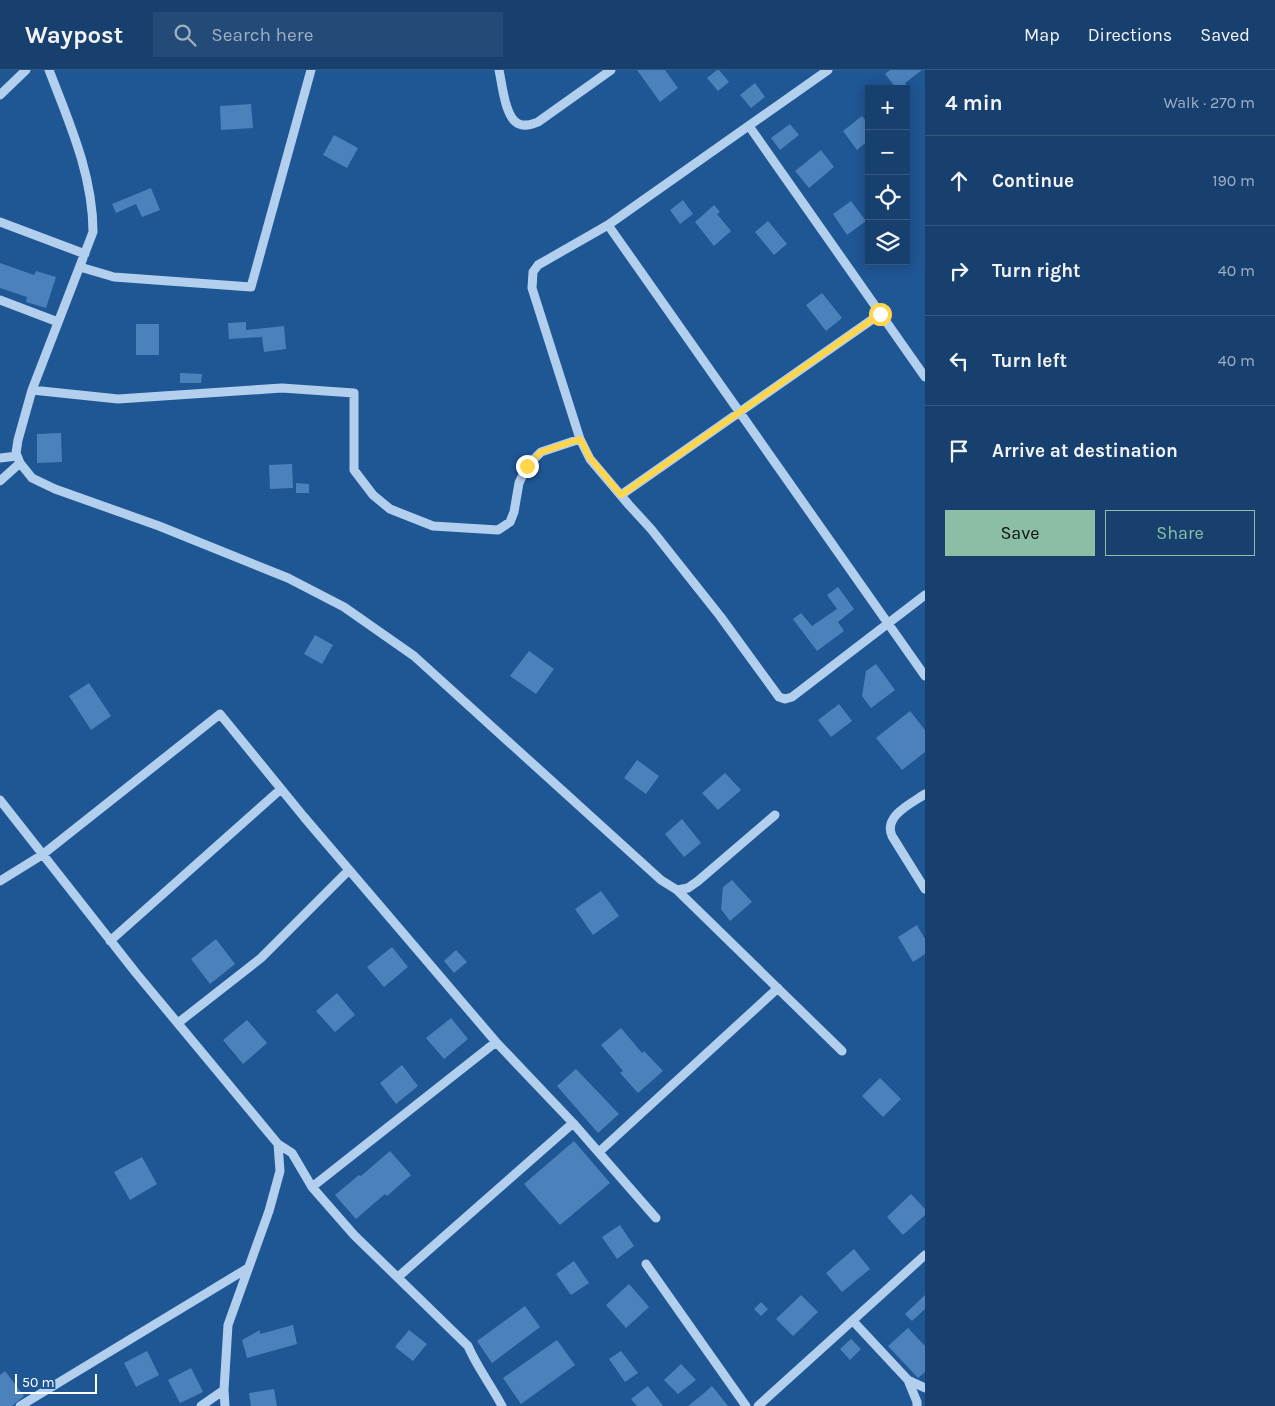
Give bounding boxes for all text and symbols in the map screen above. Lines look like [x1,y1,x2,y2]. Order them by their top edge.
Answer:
search box [153,12,503,57]
text: Waypost [25,21,123,49]
icon: search [171,21,199,49]
text: Search here [211,24,313,46]
text: Map [1024,24,1060,46]
text: Directions [1088,24,1172,46]
text: Saved [1200,24,1250,46]
map controls [865,85,910,265]
button: + [865,85,910,130]
text: 4 min [945,91,1003,115]
text: Walk · 270 m [1163,93,1255,112]
button: − [865,130,910,175]
icon: ahead [945,167,973,195]
text: Continue [992,170,1074,192]
text: 190 m [1212,171,1255,190]
button: locate [865,175,910,220]
button: layers [865,220,910,265]
icon: right [945,257,973,285]
text: Turn right [992,260,1081,282]
text: 40 m [1218,261,1255,280]
route start [869,303,892,326]
icon: left [945,347,973,375]
text: Turn left [992,350,1067,372]
text: 40 m [1218,351,1255,370]
icon: arrive [945,437,973,465]
text: Arrive at destination [992,440,1178,462]
route end [516,455,539,478]
button: Save [945,510,1095,556]
button: Share [1105,510,1255,556]
scale bar [15,1371,98,1394]
text: 50 m [22,1374,55,1391]

